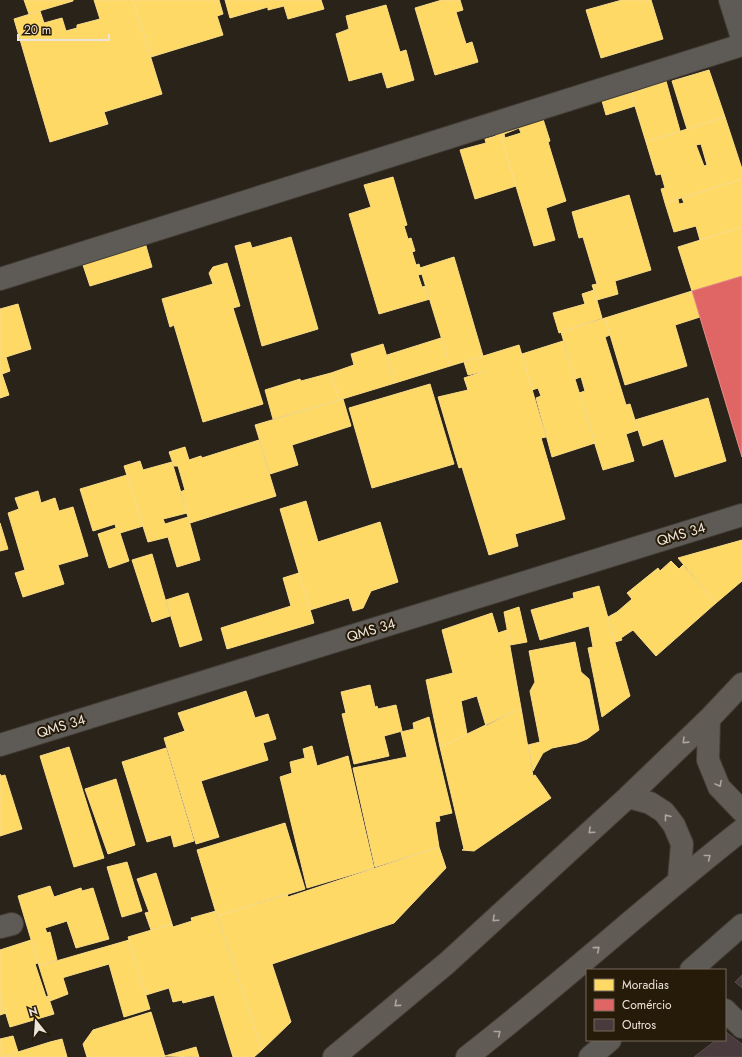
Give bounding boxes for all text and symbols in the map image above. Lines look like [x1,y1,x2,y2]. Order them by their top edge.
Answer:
scale bar [18,16,109,42]
text: 20 m [24,21,51,39]
street label: QMS 34 [654,517,708,551]
street label: QMS 34 [344,613,398,647]
street label: QMS 34 [34,709,88,743]
one-way arrow [682,737,690,744]
one-way arrow [714,779,722,787]
one-way arrow [665,814,672,821]
one-way arrow [588,826,596,834]
one-way arrow [703,854,710,861]
one-way arrow [492,914,500,921]
one-way arrow [592,947,600,954]
legend [586,969,726,1041]
text: Moradias [622,976,669,994]
text: Comércio [622,996,672,1014]
one-way arrow [394,1000,402,1007]
north arrow [16,1001,56,1041]
text: N [27,1003,40,1020]
text: Outros [622,1016,656,1034]
one-way arrow [493,1031,500,1038]

